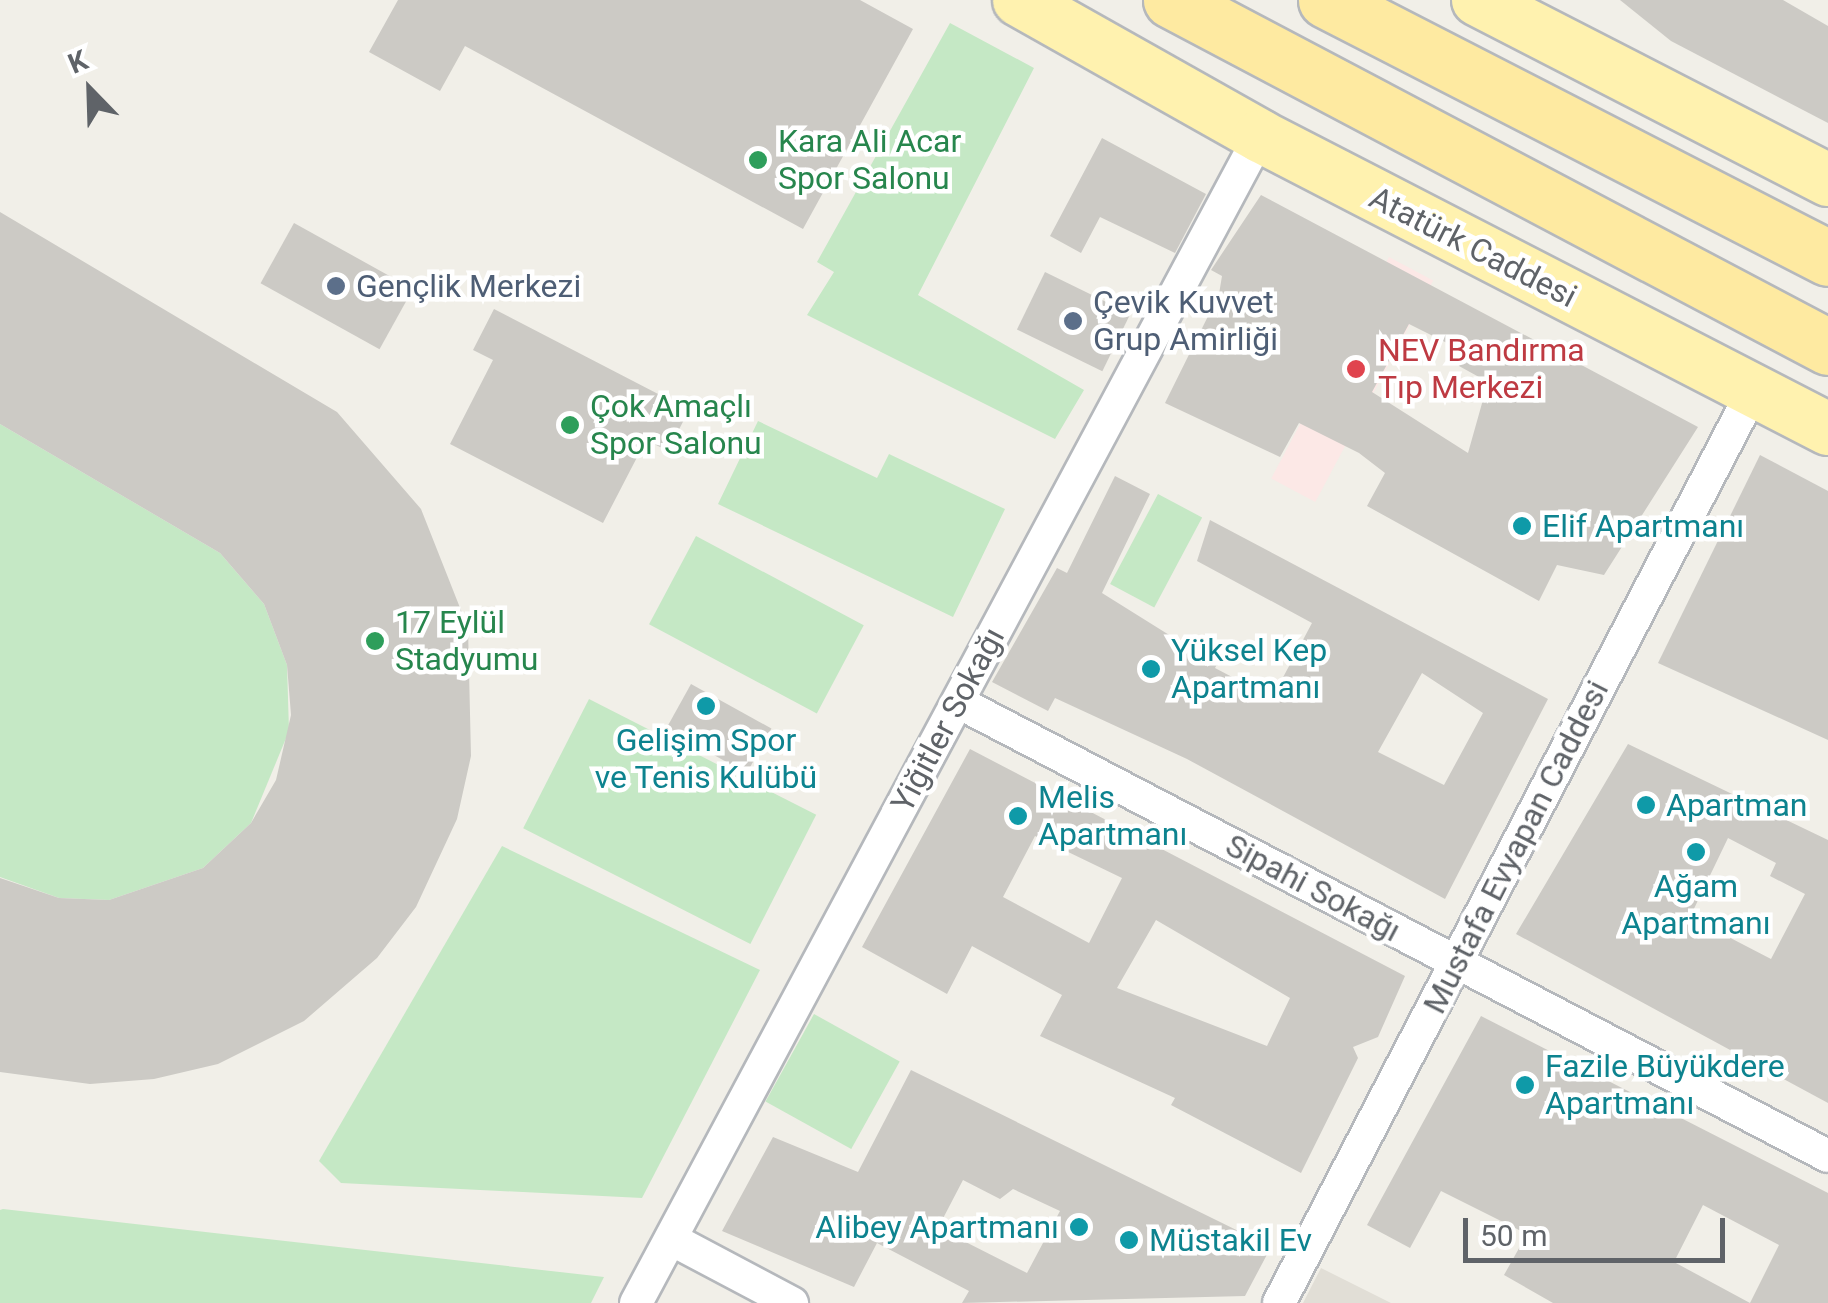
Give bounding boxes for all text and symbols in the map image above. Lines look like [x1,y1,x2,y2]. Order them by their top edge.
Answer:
north arrow [40,40,140,140]
text: K [63,43,93,81]
place label: Kara Ali Acar Spor Salonu [778,123,961,198]
marker: Kara Ali Acar Spor Salonu [747,149,769,171]
street label: Atatürk Caddesi [1363,178,1583,316]
place label: Gençlik Merkezi [356,267,581,305]
marker: Gençlik Merkezi [325,275,347,297]
place label: Çevik Kuvvet Grup Amirliği [1093,284,1278,359]
marker: Çevik Kuvvet Grup Amirliği [1062,310,1084,332]
place label: NEV Bandırma Tıp Merkezi [1378,332,1585,407]
marker: NEV Bandırma Tıp Merkezi [1343,356,1369,382]
place label: Çok Amaçlı Spor Salonu [590,388,762,463]
marker: Çok Amaçlı Spor Salonu [559,414,581,436]
place label: Elif Apartmanı [1542,507,1744,545]
marker: Elif Apartmanı [1511,515,1533,537]
place label: 17 Eylül Stadyumu [395,604,538,679]
street label: Yiğitler Sokağı [883,621,1013,819]
marker: 17 Eylül Stadyumu [364,630,386,652]
place label: Yüksel Kep Apartmanı [1171,632,1327,707]
marker: Yüksel Kep Apartmanı [1140,658,1162,680]
street label: Mustafa Evyapan Caddesi [1415,674,1617,1020]
marker: Gelişim Spor ve Tenis Kulübü [695,695,717,717]
place label: Gelişim Spor ve Tenis Kulübü [594,722,818,797]
place label: Melis Apartmanı [1038,779,1187,854]
place label: Apartman [1666,786,1807,824]
marker: Apartman [1635,794,1657,816]
marker: Melis Apartmanı [1007,805,1029,827]
street label: Sipahi Sokağı [1219,826,1407,950]
marker: Ağam Apartmanı [1685,841,1707,863]
place label: Ağam Apartmanı [1621,868,1771,943]
place label: Fazile Büyükdere Apartmanı [1545,1048,1785,1123]
marker: Fazile Büyükdere Apartmanı [1514,1074,1536,1096]
scale bar [1468,1198,1730,1260]
place label: Alibey Apartmanı [815,1208,1059,1246]
marker: Alibey Apartmanı [1068,1216,1090,1238]
text: 50 m [1480,1218,1547,1253]
place label: Müstakil Ev [1149,1221,1312,1259]
marker: Müstakil Ev [1118,1229,1140,1251]

